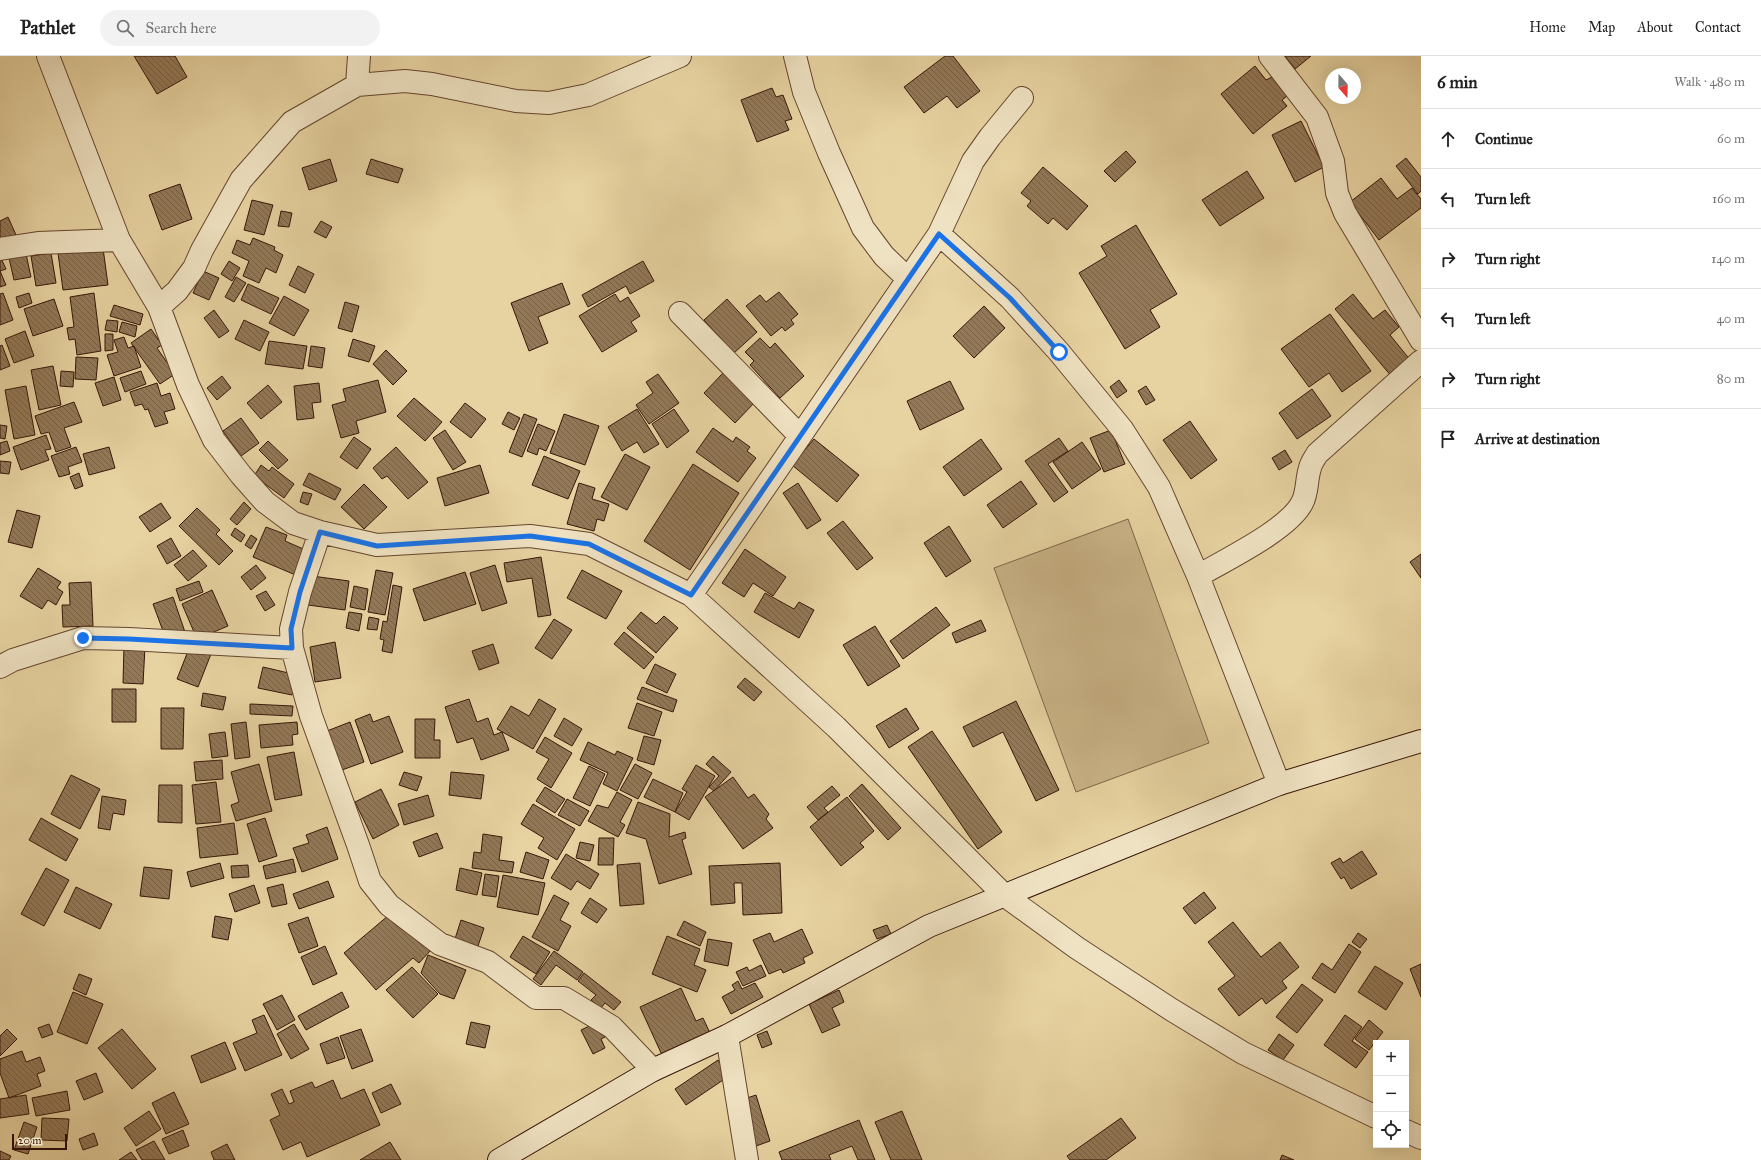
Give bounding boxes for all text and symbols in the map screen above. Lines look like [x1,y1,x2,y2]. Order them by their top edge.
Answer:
search box [100,10,380,46]
text: Pathlet [20,16,76,39]
icon: search [114,17,136,39]
text: Search here [146,19,217,37]
text: Home [1529,19,1566,36]
text: Map [1588,19,1615,36]
text: About [1637,19,1673,36]
text: Contact [1695,19,1741,36]
north arrow [1325,68,1361,104]
text: 6 min [1437,72,1478,93]
text: Walk · 480 m [1674,74,1745,90]
icon: ahead [1437,128,1459,150]
text: Continue [1475,130,1533,148]
text: 60 m [1717,131,1745,147]
icon: left [1437,188,1459,210]
text: Turn left [1475,190,1531,208]
text: 160 m [1712,191,1745,207]
icon: right [1437,248,1459,270]
text: Turn right [1475,250,1540,268]
text: 140 m [1711,251,1745,267]
icon: left [1437,308,1459,330]
text: Turn left [1475,310,1531,328]
text: 40 m [1716,311,1745,327]
route start [1050,343,1068,361]
icon: right [1437,368,1459,390]
text: Turn right [1475,370,1540,388]
text: 80 m [1717,371,1745,387]
icon: arrive [1437,428,1459,450]
text: Arrive at destination [1475,430,1600,448]
route end [74,629,92,647]
map controls [1373,1040,1409,1148]
button: + [1373,1040,1409,1076]
button: − [1373,1076,1409,1112]
button: locate [1373,1112,1409,1148]
scale bar [12,1132,67,1151]
text: 20 m [18,1134,41,1147]

